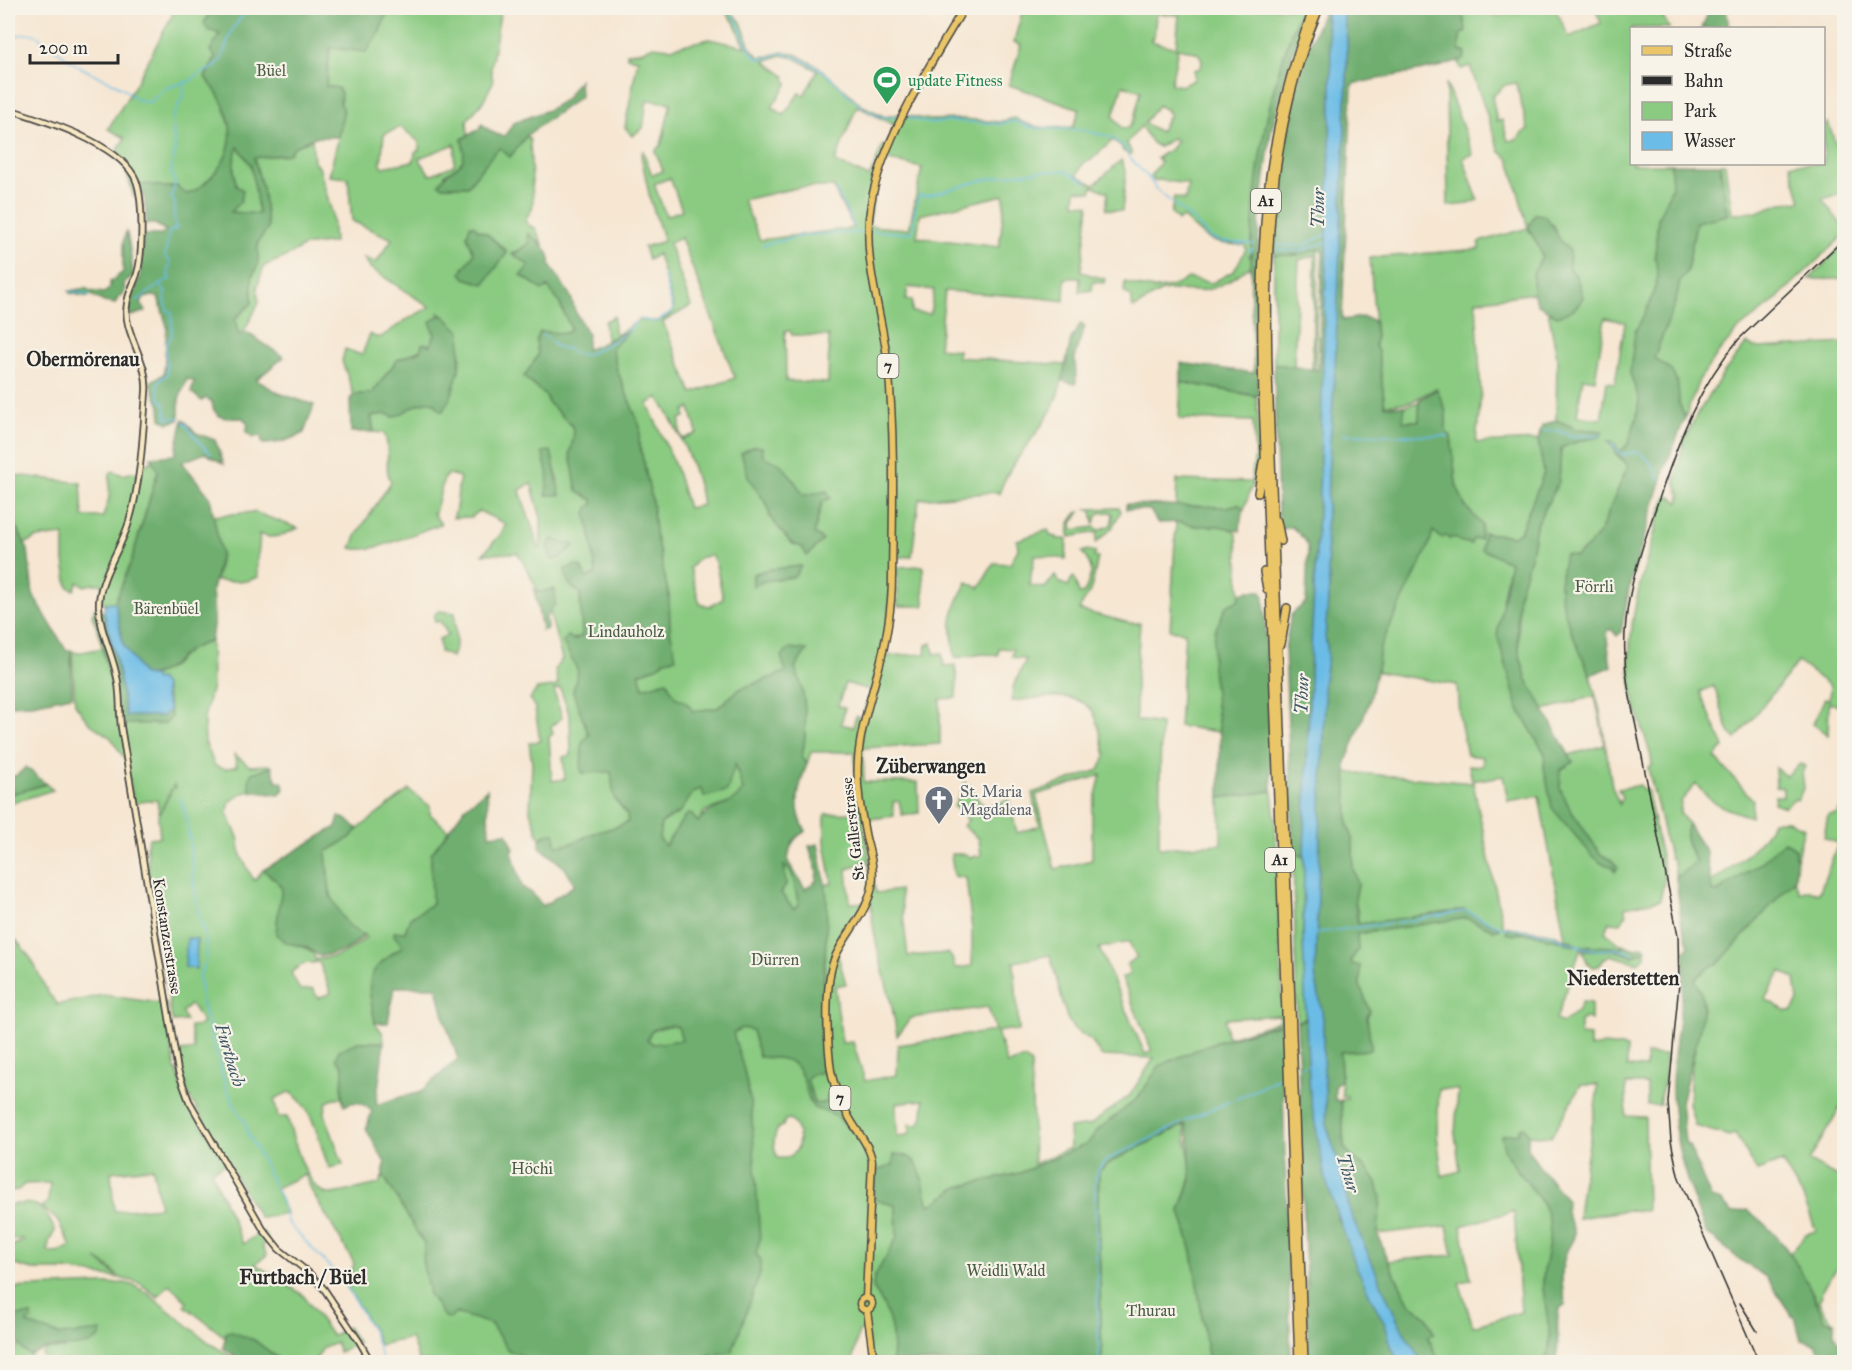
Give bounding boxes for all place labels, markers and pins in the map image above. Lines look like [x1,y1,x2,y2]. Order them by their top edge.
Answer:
sports icon: update Fitness [871,64,903,106]
place label: update Fitness [908,71,1003,90]
place label: St. Maria Magdalena [960,782,1032,820]
church icon: St. Maria Magdalena [923,784,955,826]

